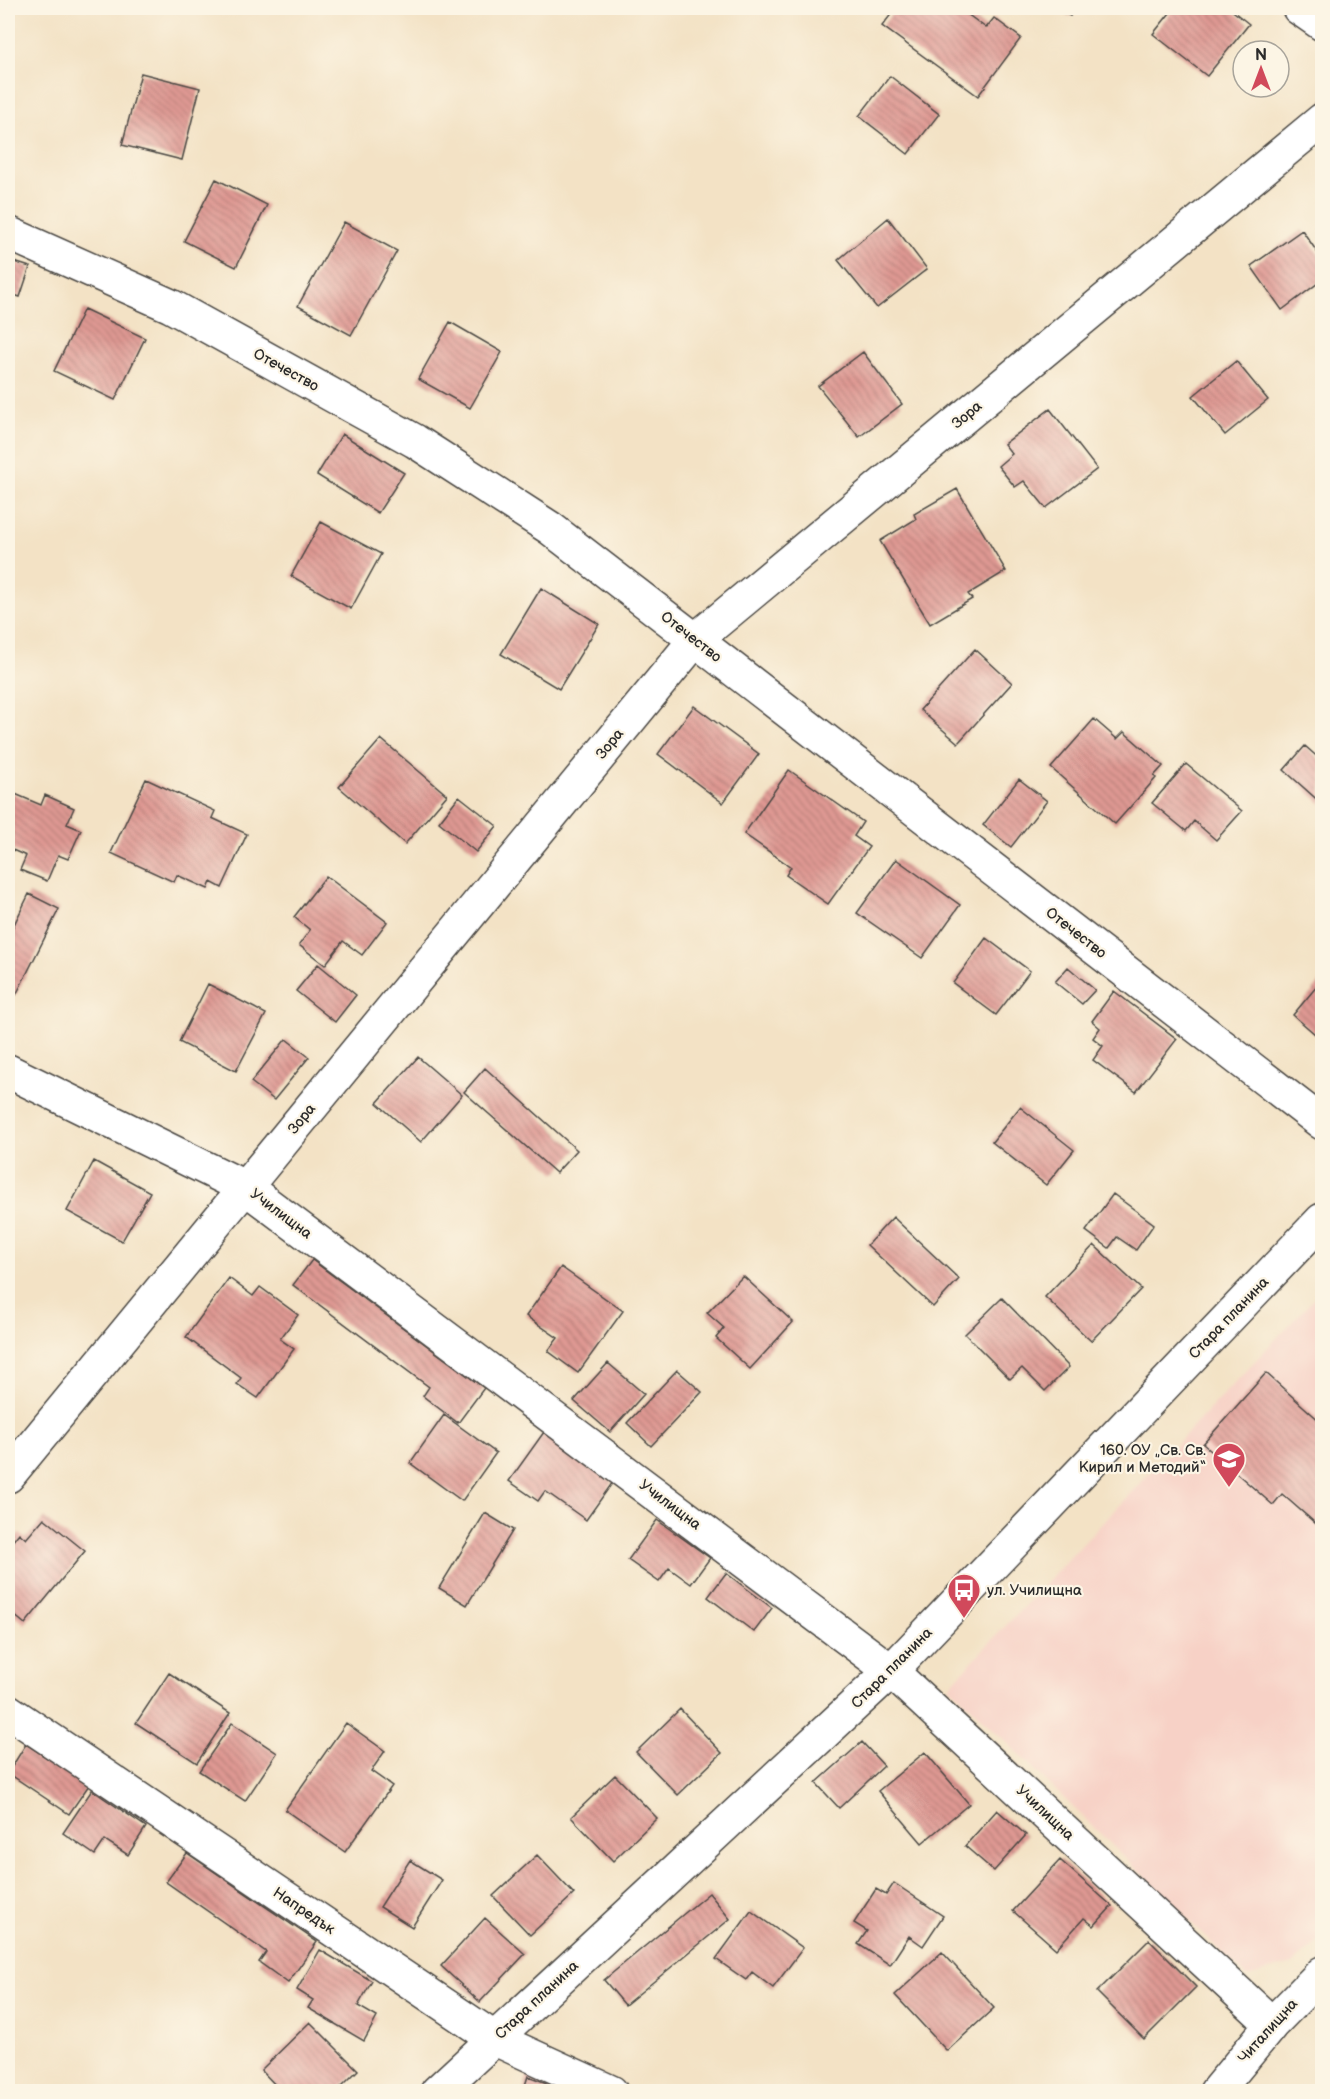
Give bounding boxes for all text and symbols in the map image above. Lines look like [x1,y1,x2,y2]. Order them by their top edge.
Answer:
north arrow [1231,39,1291,99]
text: N [1255,46,1267,65]
street label: Отечество [250,344,322,396]
street label: Зора [948,397,986,433]
street label: Отечество [657,607,725,667]
street label: Зора [592,725,628,763]
street label: Отечество [1042,903,1110,963]
street label: Зора [284,1100,320,1138]
street label: Училищна [246,1185,316,1243]
street label: Стара планина [1185,1273,1273,1363]
place label: 160. ОУ „Св. Св. Кирил и Методий“ [1079,1441,1206,1477]
school or university icon: 160. ОУ „Св. Св. Кирил и Методий“ [1211,1441,1247,1488]
street label: Училищна [635,1476,705,1534]
bus stop icon: ул. Училищна [946,1572,982,1619]
place label: ул. Училищна [987,1581,1082,1600]
street label: Стара планина [847,1623,937,1713]
street label: Училищна [1012,1781,1078,1845]
street label: Напредък [269,1883,339,1939]
street label: Стара планина [491,1956,583,2044]
street label: Читалищна [1234,1995,1302,2067]

